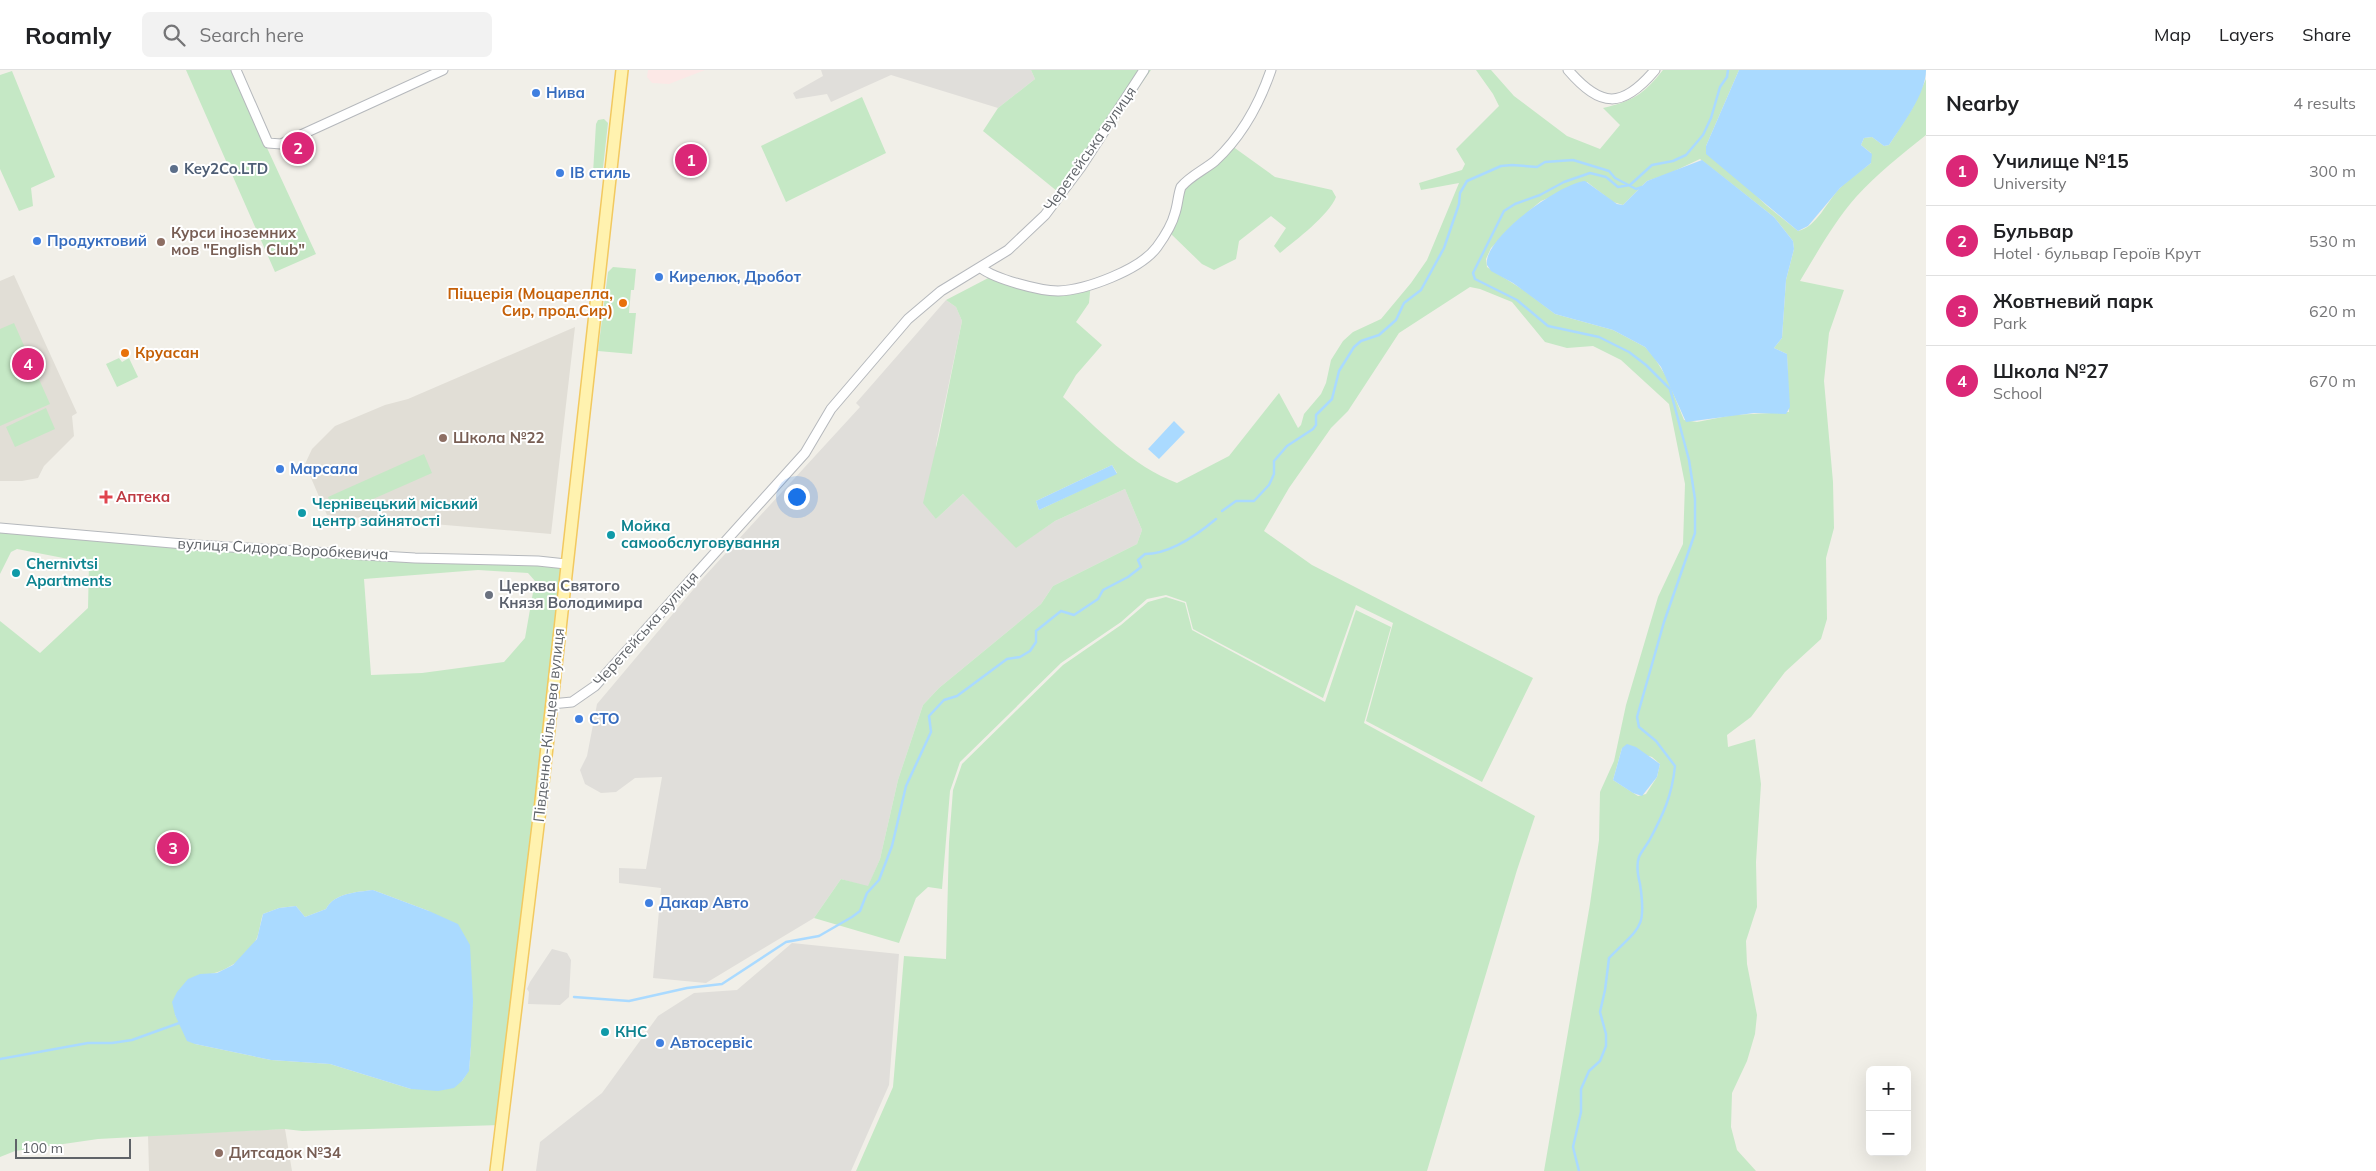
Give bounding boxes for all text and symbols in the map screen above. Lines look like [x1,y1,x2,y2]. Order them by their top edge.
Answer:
search box [142,12,492,57]
text: Roamly [25,20,112,50]
icon: search [160,21,188,49]
text: Search here [200,23,304,47]
text: Map [2154,23,2191,46]
text: Layers [2219,23,2274,46]
text: Share [2302,23,2351,46]
place label: Нива [546,83,585,102]
street label: Черетейська вулиця [1039,83,1140,215]
marker: Нива [530,87,542,99]
text: Nearby [1946,90,2019,116]
text: 4 results [2293,93,2356,113]
pin: 2 [282,129,314,167]
pin: 1 [675,141,707,179]
text: Училище №15 [1993,149,2129,173]
place label: Key2Co.LTD [184,159,268,178]
text: 1 [1957,161,1967,181]
text: 300 m [2309,161,2356,181]
marker: Key2Co.LTD [168,163,180,175]
place label: ІВ стиль [570,163,631,182]
marker: ІВ стиль [554,167,566,179]
text: University [1993,173,2067,193]
text: Бульвар [1993,219,2073,243]
place label: Курси іноземних мов "English Club" [171,223,305,259]
place label: Продуктовий [47,231,147,250]
text: 2 [1957,231,1967,251]
text: 530 m [2309,231,2356,251]
marker: Продуктовий [31,235,43,247]
marker: Курси іноземних мов "English Club" [155,236,167,248]
text: Hotel · бульвар Героїв Крут [1993,243,2201,263]
place label: Кирелюк, Дробот [669,267,802,286]
marker: Кирелюк, Дробот [653,271,665,283]
place label: Піццерія (Моцарелла, Сир, прод.Сир) [448,284,613,320]
text: Жовтневий парк [1993,289,2153,313]
marker: Піццерія (Моцарелла, Сир, прод.Сир) [617,297,629,309]
text: 3 [1957,301,1967,321]
text: 620 m [2309,301,2356,321]
text: Park [1993,313,2027,333]
place label: Круасан [135,343,199,362]
pin: 4 [12,345,44,383]
marker: Круасан [119,347,131,359]
text: Школа №27 [1993,359,2109,383]
text: 4 [1957,371,1967,391]
text: 670 m [2309,371,2356,391]
text: School [1993,383,2042,403]
place label: Школа №22 [453,428,544,447]
marker: Школа №22 [437,432,449,444]
place label: Марсала [290,459,358,478]
marker: Марсала [274,463,286,475]
your location [784,484,810,510]
place label: Аптека [116,487,170,506]
marker: Аптека [100,491,112,503]
place label: Чернівецький міський центр зайнятості [312,494,478,530]
marker: Чернівецький міський центр зайнятості [296,507,308,519]
place label: Мойка самообслуговування [621,516,780,552]
marker: Мойка самообслуговування [605,529,617,541]
street label: вулиця Сидора Воробкевича [177,533,389,564]
place label: Chernivtsi Apartments [26,554,112,590]
marker: Chernivtsi Apartments [10,567,22,579]
street label: Черетейська вулиця [589,567,702,690]
place label: Церква Святого Князя Володимира [499,576,643,612]
marker: Церква Святого Князя Володимира [483,589,495,601]
street label: Південно-Кільцева вулиця [529,627,568,823]
place label: СТО [589,709,620,728]
marker: СТО [573,713,585,725]
pin: 3 [157,829,189,867]
place label: Дакар Авто [659,893,749,912]
marker: Дакар Авто [643,897,655,909]
place label: КНС [615,1022,647,1041]
marker: КНС [599,1026,611,1038]
place label: Автосервіс [670,1033,753,1052]
marker: Автосервіс [654,1037,666,1049]
map controls [1866,1066,1911,1156]
button: + [1866,1066,1911,1111]
button: − [1866,1111,1911,1156]
scale bar [15,1136,131,1159]
text: 100 m [22,1139,63,1157]
place label: Дитсадок №34 [229,1143,341,1162]
marker: Дитсадок №34 [213,1147,225,1159]

